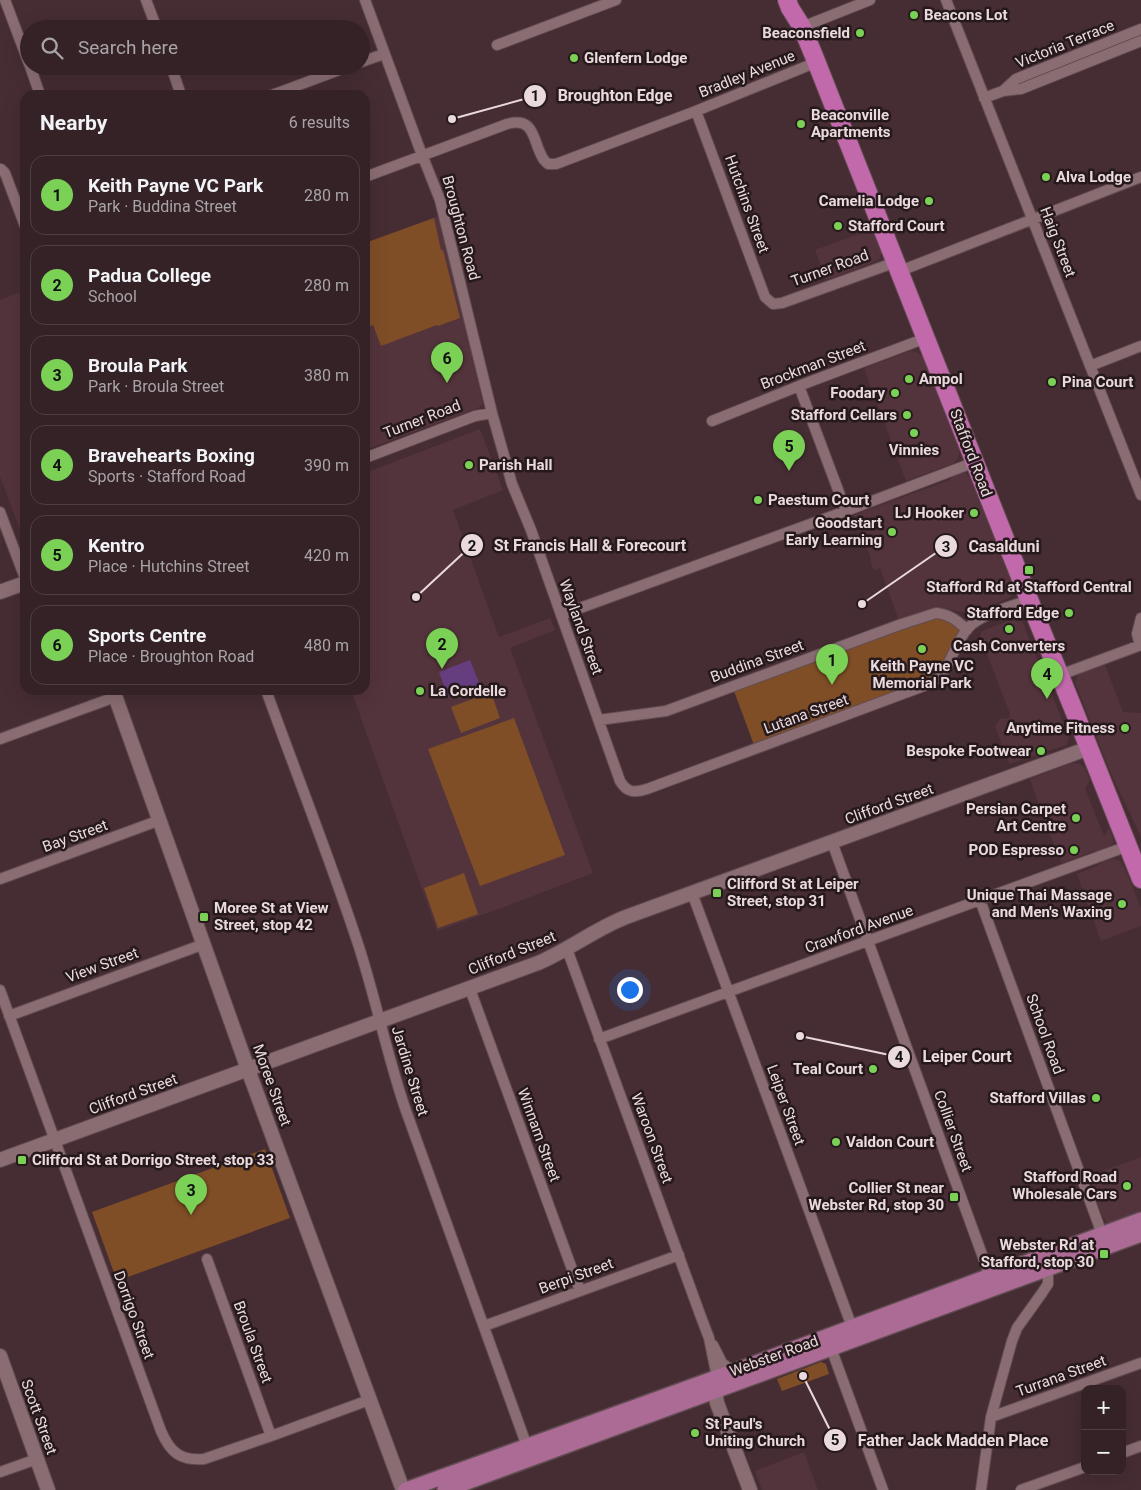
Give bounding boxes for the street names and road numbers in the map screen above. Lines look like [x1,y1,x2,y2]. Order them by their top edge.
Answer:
street label: Victoria Terrace [1013,16,1117,72]
street label: Bradley Avenue [696,47,798,101]
street label: Hutchins Street [721,153,773,256]
street label: Broughton Road [438,174,484,282]
street label: Haig Street [1036,204,1080,280]
street label: Turner Road [789,246,871,290]
street label: Brockman Street [758,337,868,393]
street label: Turner Road [381,396,463,442]
street label: Stafford Road [946,407,996,499]
street label: Wayland Street [555,577,607,677]
street label: Buddina Street [708,636,806,686]
street label: Lutana Street [761,690,851,738]
street label: Clifford Street [842,780,936,828]
street label: Bay Street [40,816,110,856]
street label: Crawford Avenue [802,901,916,957]
street label: Clifford Street [466,927,558,979]
street label: View Street [63,944,141,986]
street label: School Road [1022,991,1068,1077]
street label: Jardine Street [388,1024,432,1118]
street label: Moree Street [249,1042,295,1128]
street label: Leiper Street [763,1062,809,1148]
street label: Clifford Street [86,1070,180,1118]
street label: Winnam Street [514,1086,564,1184]
street label: Collier Street [930,1088,976,1174]
street label: Waroon Street [627,1090,677,1186]
street label: Berpi Street [536,1254,616,1298]
street label: Dorrigo Street [110,1268,158,1362]
street label: Broula Street [230,1298,276,1386]
street label: Webster Road [727,1332,821,1380]
street label: Turrana Street [1014,1351,1108,1401]
street label: Scott Street [17,1377,61,1457]

